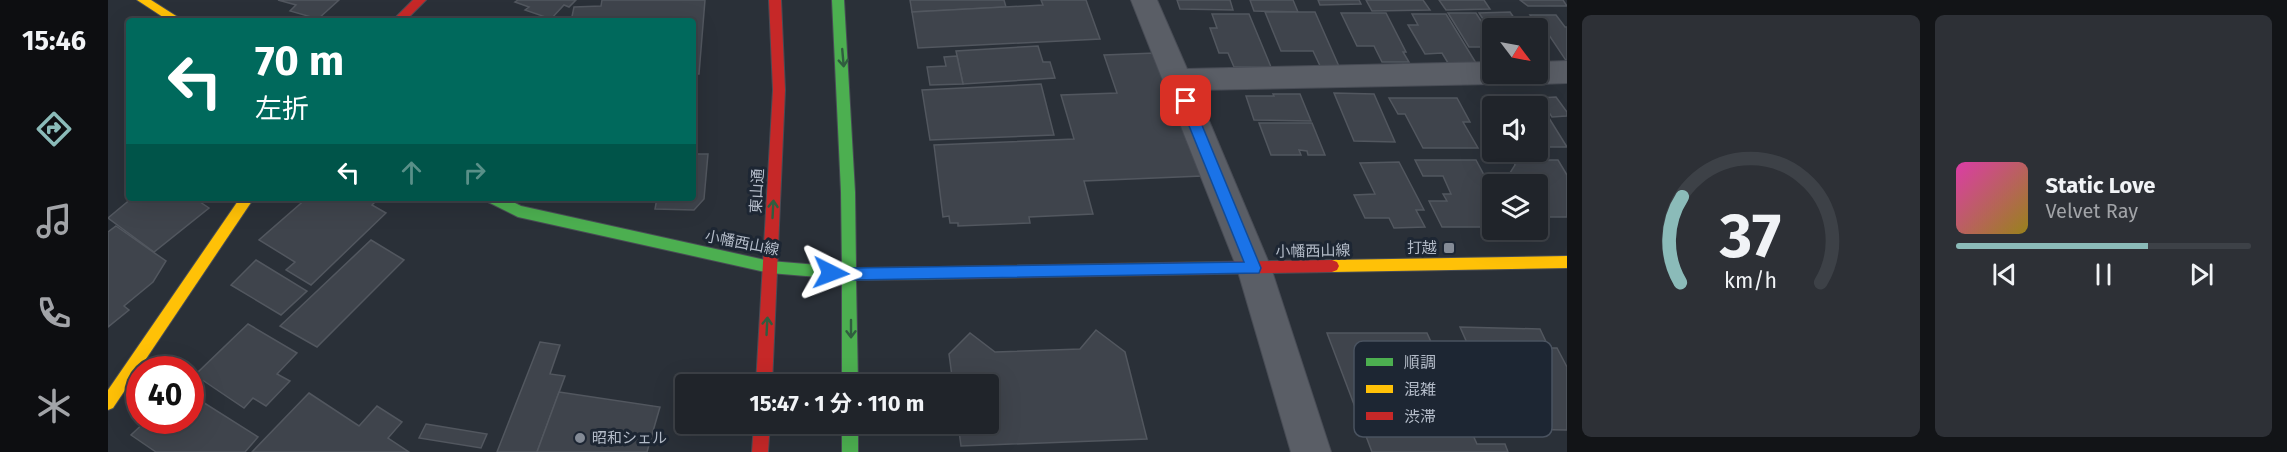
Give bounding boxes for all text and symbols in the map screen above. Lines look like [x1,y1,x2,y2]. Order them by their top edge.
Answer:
north arrow [1482,18,1548,84]
map controls [1482,18,1548,240]
text: 15:46 [22,25,86,57]
text: 70 m [255,36,344,86]
icon: left [156,42,234,120]
one-way arrow [838,48,849,68]
pin [1160,75,1211,126]
icon: arrive [1169,84,1202,117]
text: 左折 [255,93,309,125]
button: sound [1482,96,1548,162]
icon: directions [33,108,75,150]
icon: left [332,156,365,189]
icon: ahead [395,156,428,189]
icon: right [458,156,491,189]
street label: 東山通 [747,168,767,214]
text: Static Love [2046,172,2155,199]
button: layers [1482,174,1548,240]
one-way arrow [767,199,778,219]
text: 37 [1719,199,1781,274]
text: Velvet Ray [2046,199,2138,223]
icon: music [33,200,75,242]
street label: 小幡西山線 [703,227,781,259]
place label: 打越 [1407,239,1437,257]
position arrow [799,241,863,305]
street label: 小幡西山線 [1275,241,1351,261]
marker: 打越 [1442,241,1456,255]
icon: previous [1988,258,2021,291]
icon: pause [2087,258,2120,291]
icon: next [2185,258,2218,291]
text: km/h [1724,268,1777,294]
icon: phone [33,292,75,334]
one-way arrow [761,316,772,336]
one-way arrow [845,319,857,339]
legend [1354,341,1552,437]
text: 順調 [1404,353,1436,372]
speed limit sign: 40 [126,356,204,434]
text: 混雑 [1404,380,1436,399]
icon: climate [33,385,75,427]
text: 15:47 · 1 分 · 110 m [750,390,924,417]
text: 渋滞 [1404,407,1436,426]
place label: 昭和シェル [592,429,667,447]
marker: 昭和シェル [573,431,587,445]

